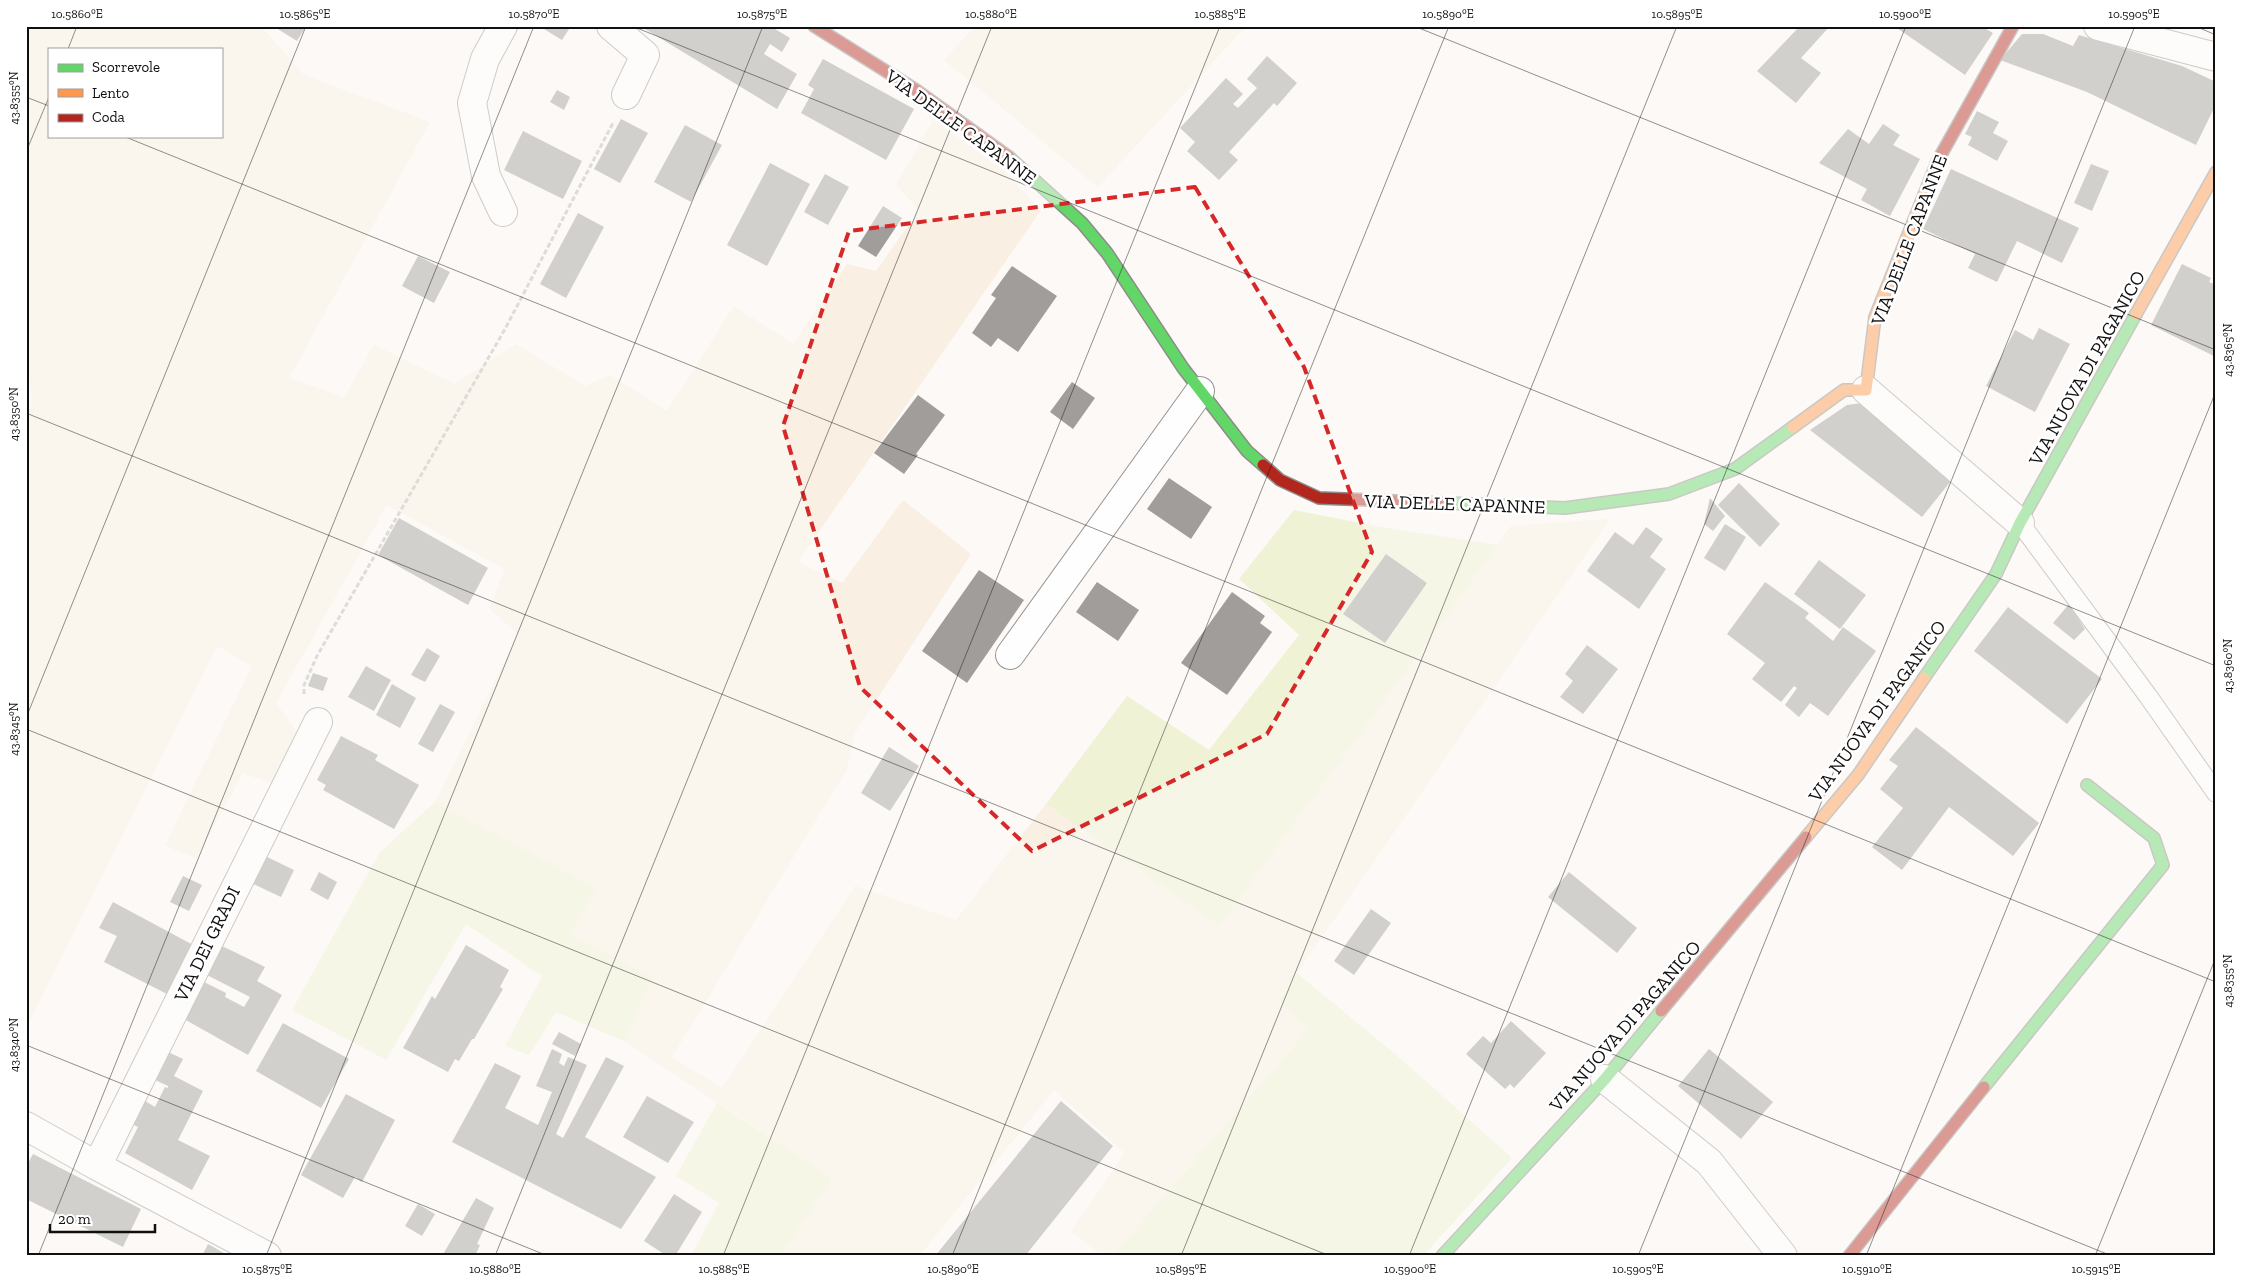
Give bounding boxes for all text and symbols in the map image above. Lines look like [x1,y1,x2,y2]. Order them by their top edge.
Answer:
text: 10.5860°E [51,7,103,21]
text: 10.5865°E [280,7,330,21]
text: 10.5870°E [509,7,559,21]
text: 10.5875°E [737,7,787,21]
text: 10.5880°E [965,7,1017,21]
text: 10.5885°E [1195,7,1245,21]
text: 10.5890°E [1422,7,1474,21]
text: 10.5895°E [1652,7,1702,21]
text: 10.5900°E [1879,7,1931,21]
text: 10.5905°E [2108,7,2160,21]
legend [48,48,222,138]
text: Scorrevole [92,58,160,76]
street label: VIA DELLE CAPANNE [880,64,1041,190]
text: 43.8355°N [7,71,21,125]
text: Lento [92,84,129,102]
text: Coda [92,108,125,126]
street label: VIA DELLE CAPANNE [1865,151,1952,330]
street label: VIA NUOVA DI PAGANICO [2023,267,2150,470]
text: 43.8365°N [2221,323,2235,377]
text: 43.8350°N [7,387,21,441]
street label: VIA DELLE CAPANNE [1363,489,1546,519]
street label: VIA NUOVA DI PAGANICO [1803,616,1951,807]
text: 43.8360°N [2221,639,2235,693]
text: 43.8345°N [7,702,21,756]
street label: VIA DEI GRADI [169,882,245,1006]
street label: VIA NUOVA DI PAGANICO [1544,936,1706,1117]
text: 43.8355°N [2221,954,2235,1008]
text: 43.8340°N [7,1018,21,1072]
scale bar [50,1202,155,1234]
text: 20 m [58,1210,91,1228]
text: 10.5875°E [242,1262,292,1276]
text: 10.5880°E [469,1262,521,1276]
text: 10.5885°E [699,1262,749,1276]
text: 10.5890°E [927,1262,979,1276]
text: 10.5895°E [1156,1262,1206,1276]
text: 10.5900°E [1384,1262,1436,1276]
text: 10.5905°E [1612,1262,1664,1276]
text: 10.5910°E [1842,1262,1892,1276]
text: 10.5915°E [2072,1262,2120,1276]

